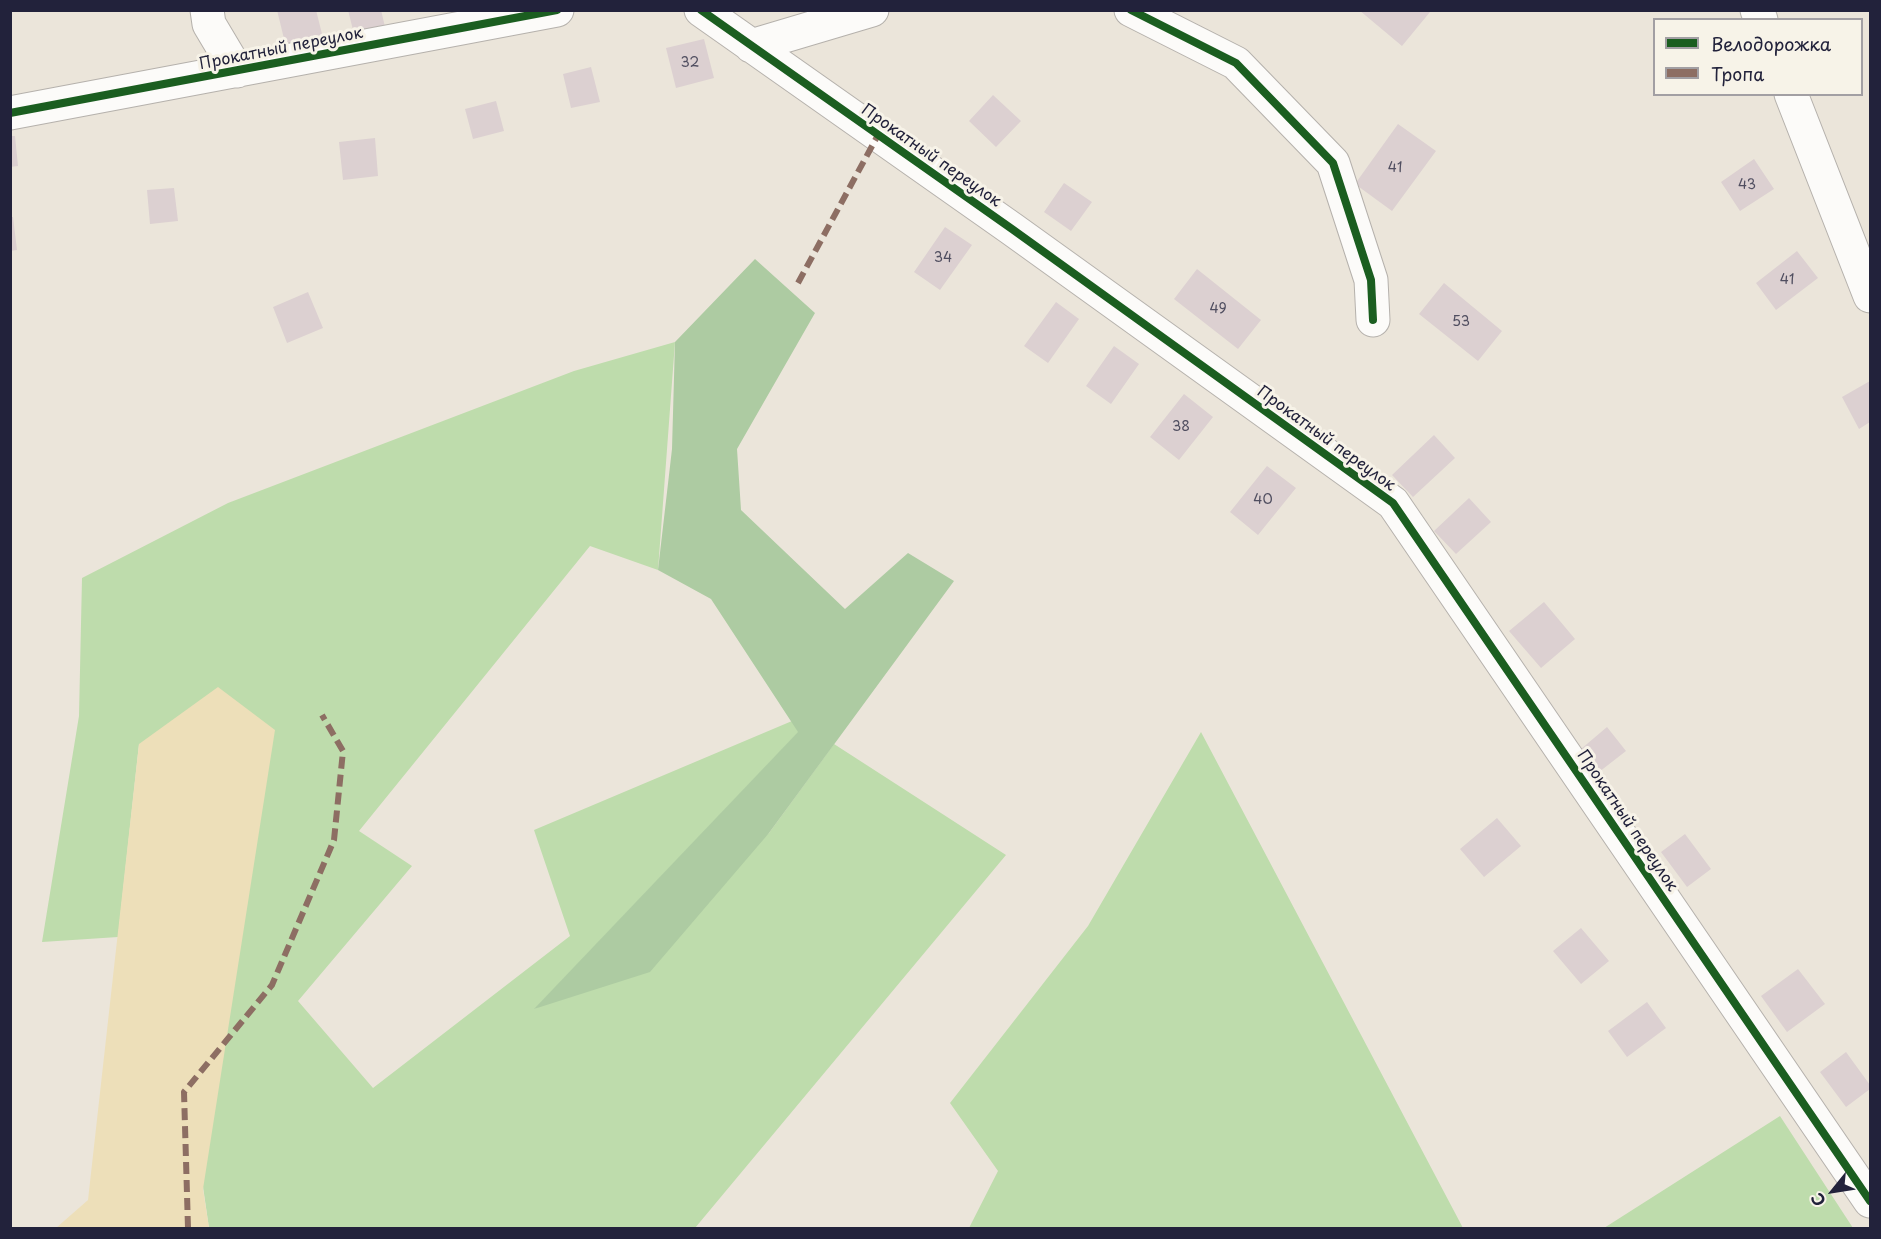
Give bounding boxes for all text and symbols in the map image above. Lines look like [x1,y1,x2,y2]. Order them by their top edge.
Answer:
legend [1653,18,1863,96]
street label: Прокатный переулок [198,24,364,74]
text: Велодорожка [1711,30,1831,57]
house number: 32 [681,55,699,71]
text: Тропа [1711,60,1764,87]
street label: Прокатный переулок [857,100,1005,212]
house number: 41 [1388,160,1402,176]
house number: 43 [1738,177,1756,193]
house number: 34 [934,250,952,266]
house number: 41 [1780,272,1794,288]
house number: 49 [1209,301,1227,317]
house number: 53 [1452,314,1470,330]
street label: Прокатный переулок [1253,382,1399,496]
house number: 38 [1172,419,1190,435]
house number: 40 [1253,492,1273,508]
street label: Прокатный переулок [1573,747,1681,895]
north arrow [1803,1161,1863,1221]
text: С [1804,1189,1831,1211]

